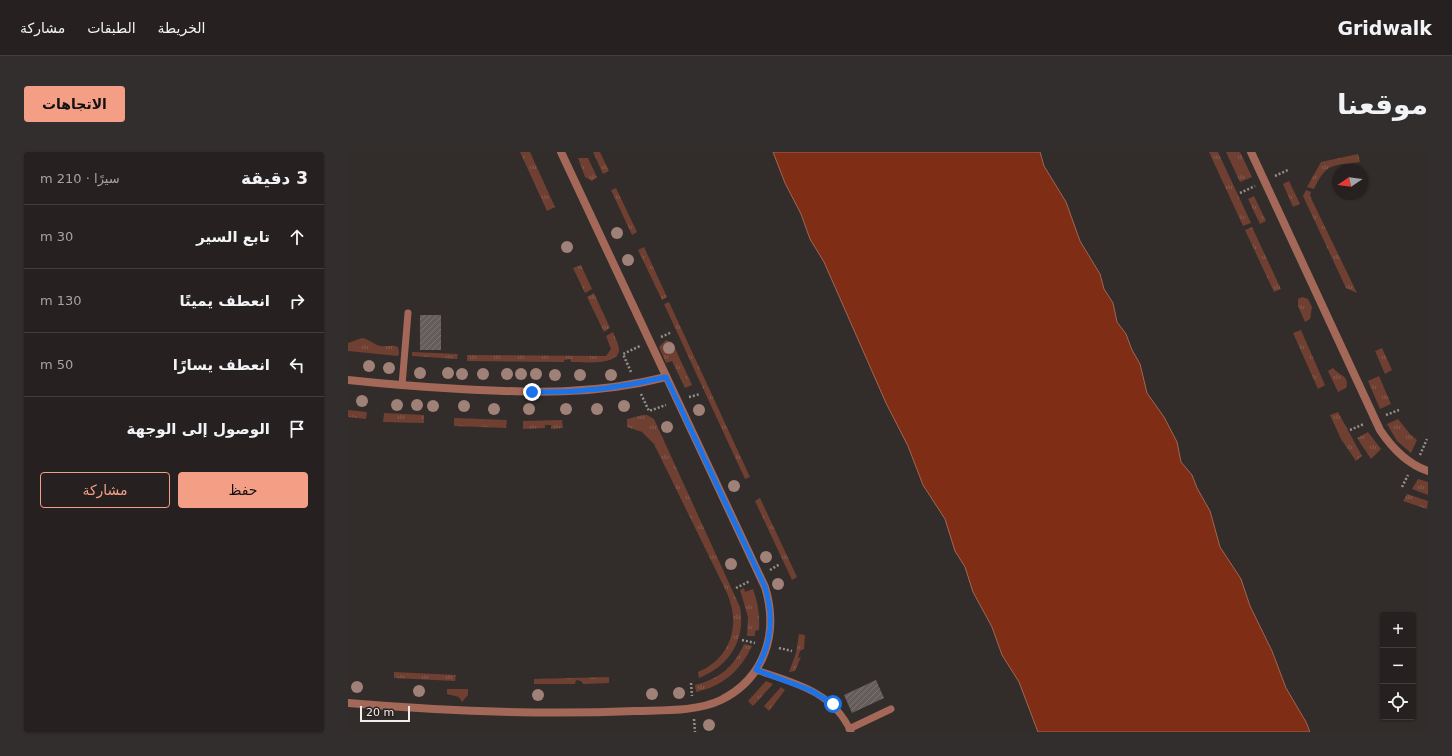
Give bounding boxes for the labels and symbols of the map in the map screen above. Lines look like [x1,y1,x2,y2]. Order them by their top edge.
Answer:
north arrow [1332,164,1368,200]
route end [523,383,541,401]
route start [824,695,842,713]
scale bar [360,704,410,723]

